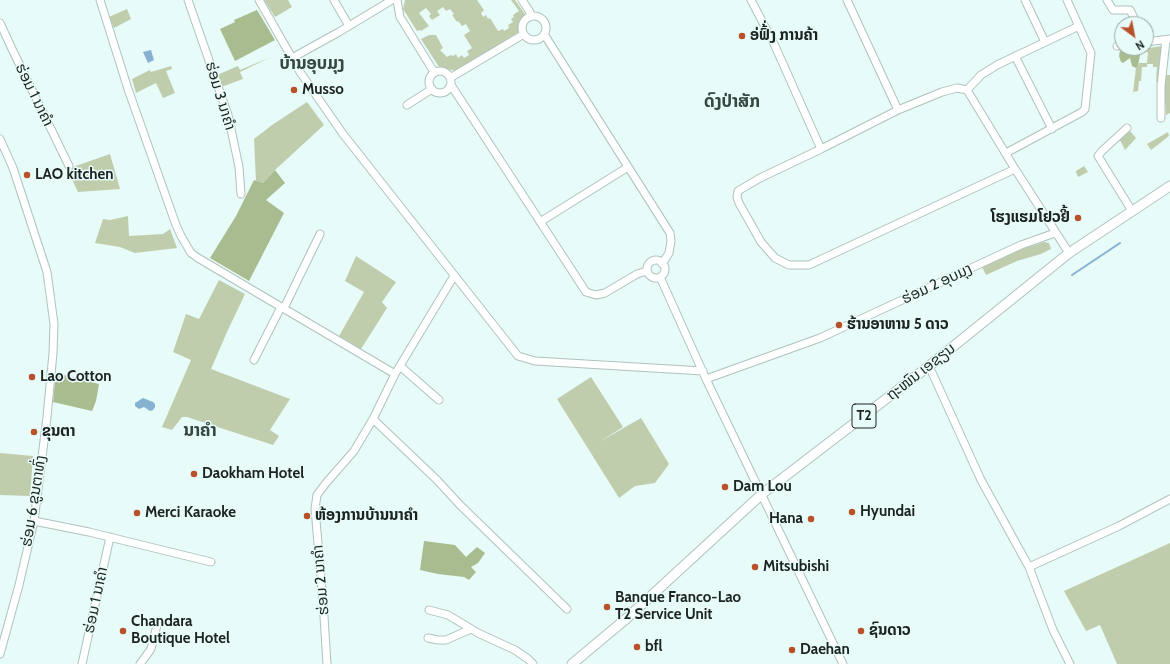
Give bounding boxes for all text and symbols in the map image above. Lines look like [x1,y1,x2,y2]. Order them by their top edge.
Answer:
north arrow [1114,16,1154,56]
place label: ອ່ຟົ້່ງ ການຄ້າ [750,27,818,45]
marker: ອ່ຟົ້່ງ ການຄ້າ [737,31,747,41]
text: N [1133,37,1147,53]
district label: ບ້ານອຸບມຸງ [279,54,345,74]
street label: ຮ່ອມ 3 ນາຄຳ [201,60,239,132]
street label: ຮ່ອມ 1 ນາຄຳ [11,61,57,129]
place label: Musso [302,81,344,99]
marker: Musso [289,85,299,95]
district label: ດົງປ່າສັກ [704,92,760,112]
place label: LAO kitchen [35,166,114,184]
marker: LAO kitchen [22,170,32,180]
place label: ໂຮງແຮມໂຢວຢີ້ [991,209,1070,227]
marker: ໂຮງແຮມໂຢວຢີ້ [1073,213,1083,223]
street label: ຮ່ອມ 2 ອຸບມຸງ [899,260,975,308]
place label: ຮ້ານອາຫານ 5 ດາວ [847,316,949,334]
marker: ຮ້ານອາຫານ 5 ດາວ [834,320,844,330]
street label: ຖະໜົນ ເອຊຽນ [883,340,959,404]
place label: Lao Cotton [40,368,111,386]
marker: Lao Cotton [27,372,37,382]
road number: T2 [852,404,876,428]
district label: ນາຄຳ [183,421,217,441]
place label: ຂຸນຕາ [42,423,75,441]
marker: ຂຸນຕາ [29,427,39,437]
street label: ຮ່ອມ 6 ຂູນຕາທົ່ງ [18,454,50,548]
place label: Daokham Hotel [202,465,304,483]
marker: Daokham Hotel [189,469,199,479]
place label: Dam Lou [733,478,792,496]
marker: Dam Lou [720,482,730,492]
place label: Hyundai [860,503,915,521]
place label: Merci Karaoke [145,504,236,522]
place label: ຫ້ອງການບ້ານນາຄໍາ [315,507,418,525]
marker: Hyundai [847,507,857,517]
marker: Merci Karaoke [132,508,142,518]
place label: Hana [769,510,803,528]
marker: ຫ້ອງການບ້ານນາຄໍາ [302,511,312,521]
marker: Hana [806,514,816,524]
street label: ຮ່ອມ 2 ນາຄຳ [309,544,333,616]
place label: Mitsubishi [763,558,829,576]
marker: Mitsubishi [750,562,760,572]
street label: ຮ່ອມ 1 ນາຄຳ [80,565,112,635]
place label: Banque Franco-Lao T2 Service Unit [615,589,741,624]
marker: Banque Franco-Lao T2 Service Unit [602,602,612,612]
place label: Chandara Boutique Hotel [131,613,230,648]
place label: ຊົນດາວ [869,622,911,640]
marker: Chandara Boutique Hotel [118,626,128,636]
marker: ຊົນດາວ [856,626,866,636]
place label: bfl [645,638,663,656]
place label: Daehan [800,641,850,659]
marker: bfl [632,642,642,652]
marker: Daehan [787,645,797,655]

